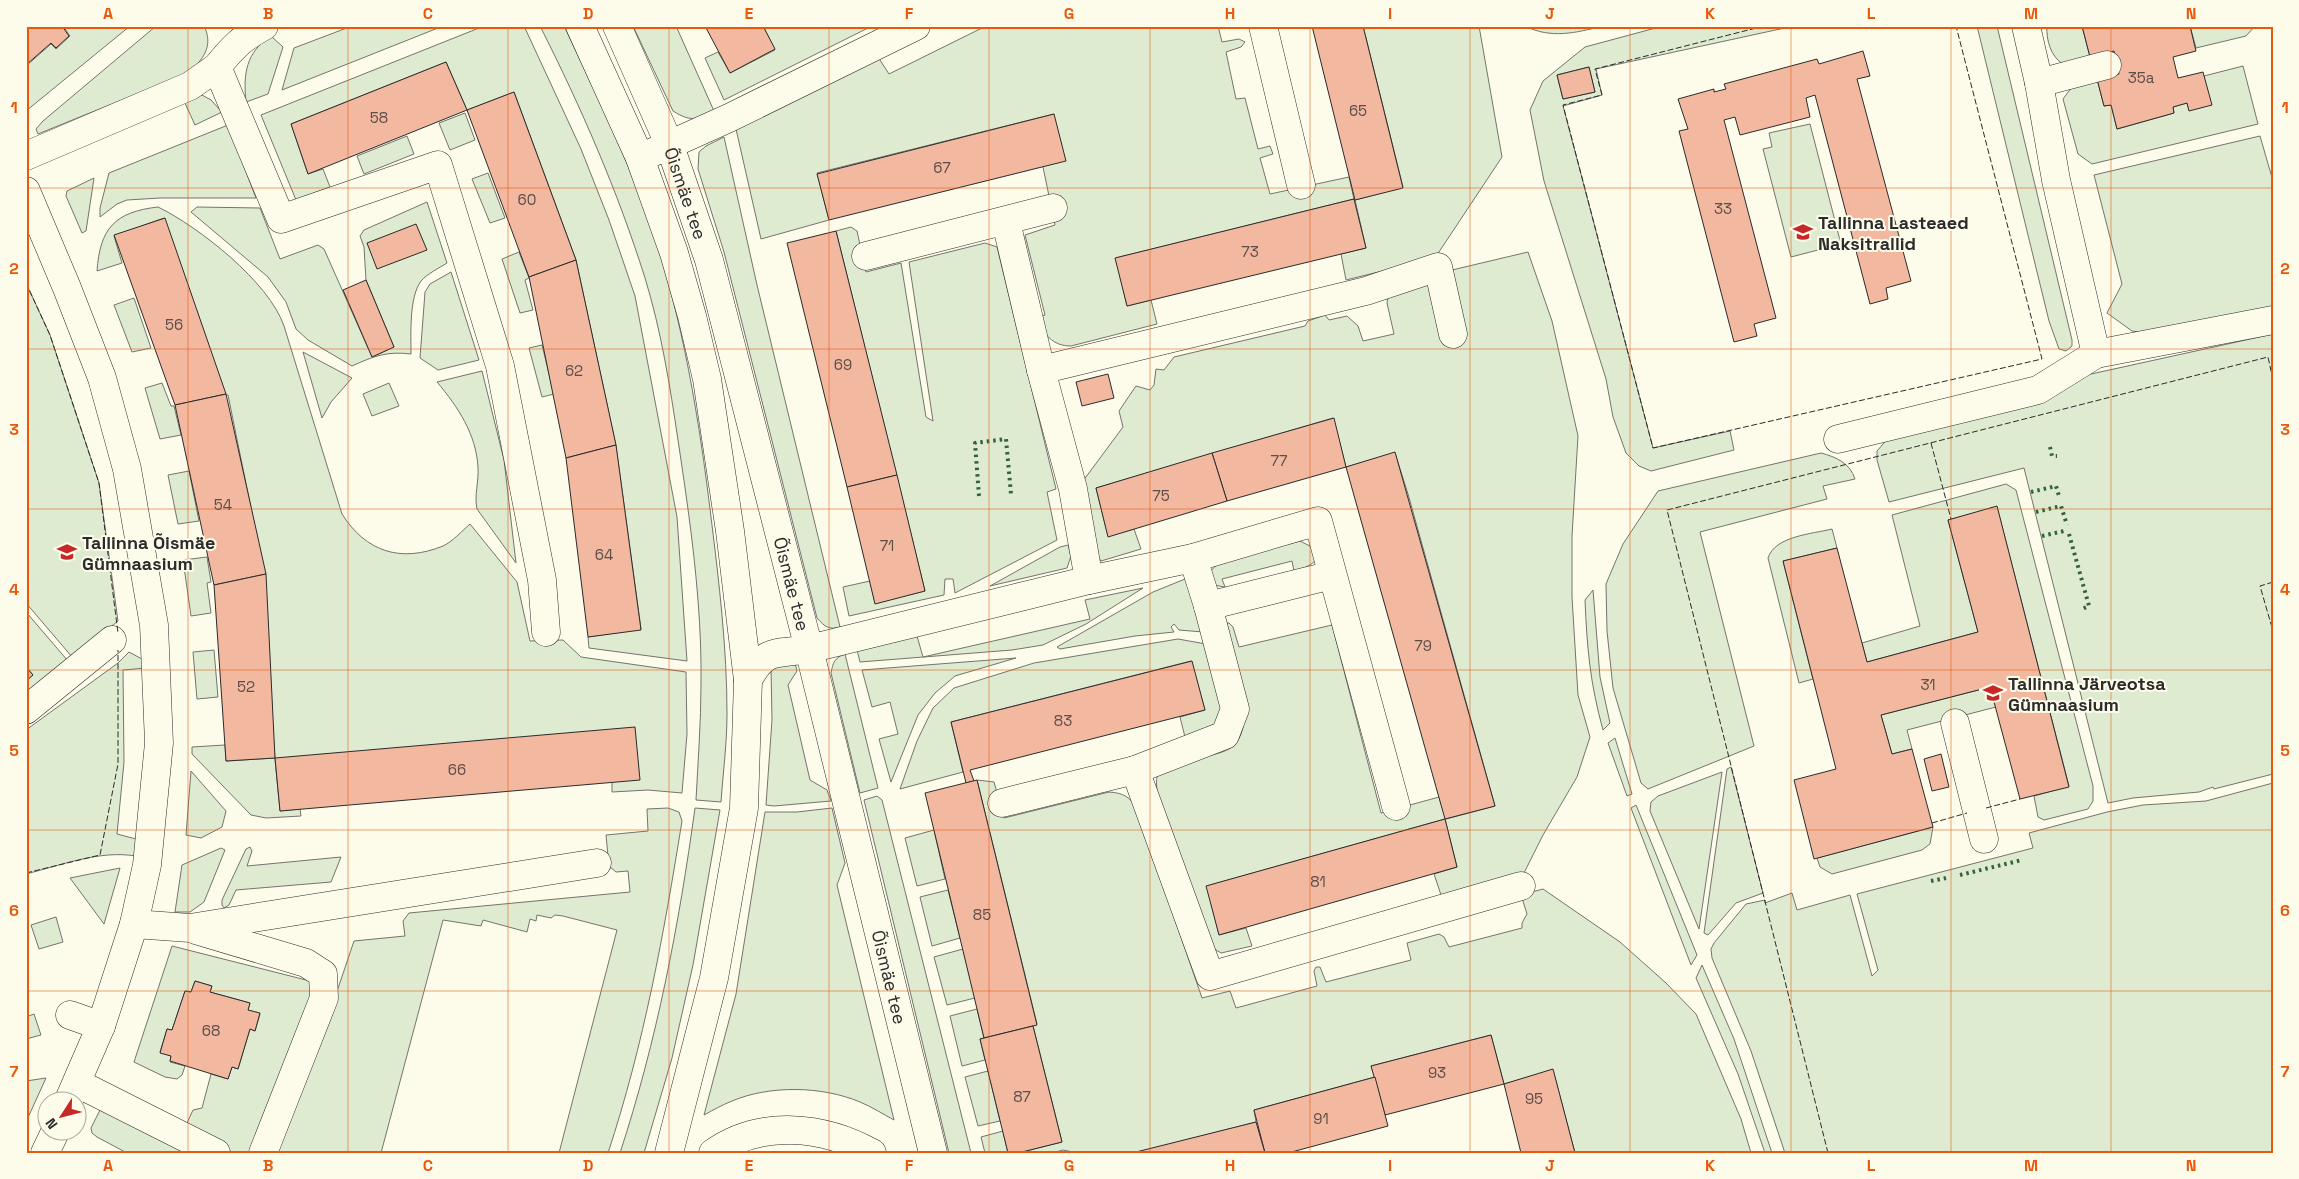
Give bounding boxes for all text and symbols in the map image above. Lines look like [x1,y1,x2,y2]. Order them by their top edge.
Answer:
text: A [103,3,113,24]
text: B [263,3,273,24]
text: C [423,3,433,24]
text: D [583,3,593,24]
text: E [745,3,754,24]
text: F [905,3,914,24]
text: G [1064,3,1074,24]
text: H [1225,3,1235,24]
text: I [1388,3,1392,24]
text: J [1545,3,1555,24]
text: K [1705,3,1715,24]
text: L [1867,3,1876,24]
text: M [2024,3,2038,24]
text: N [2186,3,2196,24]
house number: 35a [2128,68,2155,87]
text: 1 [10,97,18,118]
text: 1 [2281,97,2289,118]
house number: 65 [1349,101,1367,120]
house number: 58 [370,108,388,127]
street label: Õismäe tee [660,144,713,242]
house number: 67 [933,158,951,177]
house number: 60 [518,190,536,209]
house number: 33 [1714,199,1732,218]
place label: Tallinna Lasteaed Naksitrallid [1818,211,1969,255]
school or university icon: Tallinna Lasteaed Naksitrallid [1792,221,1814,243]
house number: 73 [1241,242,1259,261]
text: 2 [9,258,19,279]
text: 2 [2280,258,2290,279]
house number: 56 [165,315,183,334]
house number: 69 [834,355,852,374]
house number: 62 [565,361,583,380]
text: 3 [9,419,19,440]
text: 3 [2280,419,2290,440]
house number: 77 [1271,451,1287,470]
house number: 75 [1152,486,1170,505]
house number: 54 [214,495,232,514]
place label: Tallinna Õismäe Gümnaasium [82,531,215,575]
street label: Õismäe tee [769,534,815,633]
house number: 71 [880,536,894,555]
school or university icon: Tallinna Õismäe Gümnaasium [56,541,78,563]
house number: 64 [595,545,613,564]
text: 4 [9,579,19,600]
text: 4 [2280,579,2290,600]
house number: 79 [1414,636,1432,655]
place label: Tallinna Järveotsa Gümnaasium [2008,672,2166,716]
house number: 31 [1920,675,1936,694]
house number: 52 [237,677,255,696]
school or university icon: Tallinna Järveotsa Gümnaasium [1982,682,2004,704]
house number: 83 [1054,711,1072,730]
text: 5 [9,740,19,761]
text: 5 [2280,740,2290,761]
house number: 66 [448,760,466,779]
house number: 81 [1310,872,1326,891]
text: 6 [9,900,19,921]
text: 6 [2280,900,2290,921]
house number: 85 [973,905,991,924]
street label: Õismäe tee [867,927,912,1026]
house number: 68 [202,1021,220,1040]
text: 7 [10,1061,19,1082]
text: 7 [2281,1061,2290,1082]
house number: 93 [1428,1063,1446,1082]
house number: 87 [1013,1087,1031,1106]
house number: 95 [1525,1089,1543,1108]
north arrow [38,1092,88,1142]
house number: 91 [1313,1109,1329,1128]
text: N [41,1115,62,1133]
text: A [103,1155,113,1176]
text: B [263,1155,273,1176]
text: C [423,1155,433,1176]
text: D [583,1155,593,1176]
text: E [745,1155,754,1176]
text: F [905,1155,914,1176]
text: G [1064,1155,1074,1176]
text: H [1225,1155,1235,1176]
text: I [1388,1155,1392,1176]
text: J [1545,1155,1555,1176]
text: K [1705,1155,1715,1176]
text: L [1867,1155,1876,1176]
text: M [2024,1155,2038,1176]
text: N [2186,1155,2196,1176]

